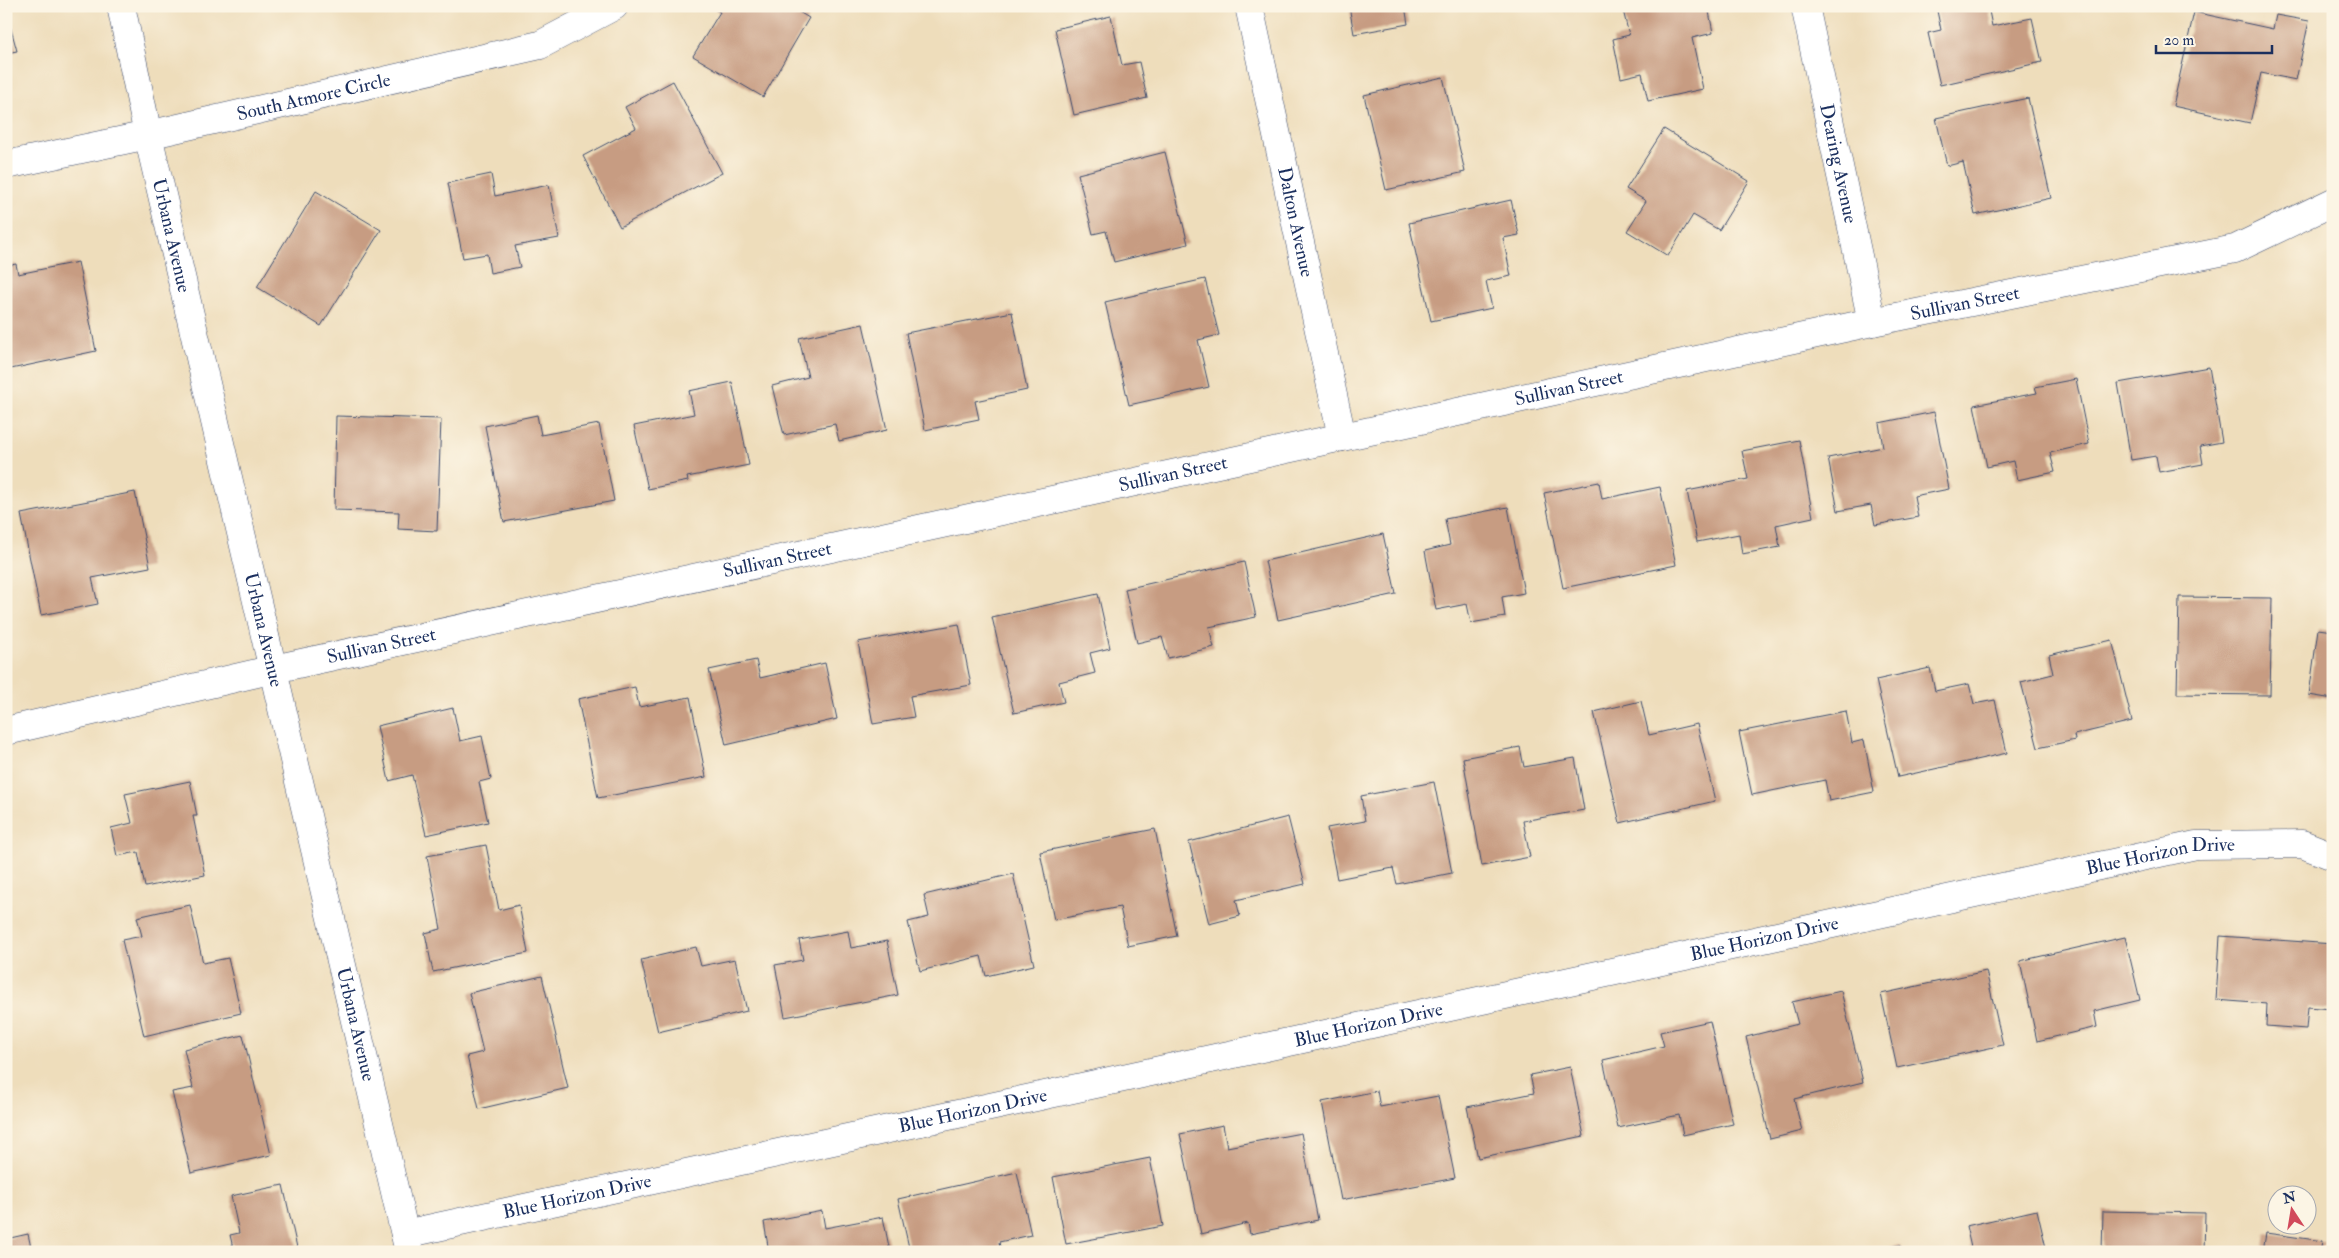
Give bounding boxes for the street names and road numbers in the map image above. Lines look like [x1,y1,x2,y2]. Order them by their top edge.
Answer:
street label: South Atmore Circle [234,68,393,126]
street label: Dearing Avenue [1814,102,1863,226]
street label: Dalton Avenue [1272,165,1319,279]
street label: Urbana Avenue [147,176,196,295]
street label: Sullivan Street [1908,281,2021,326]
street label: Sullivan Street [1512,364,1625,411]
street label: Sullivan Street [1116,450,1230,497]
street label: Sullivan Street [721,536,834,583]
street label: Urbana Avenue [239,570,289,689]
street label: Sullivan Street [325,622,438,669]
street label: Blue Horizon Drive [2084,833,2235,881]
street label: Blue Horizon Drive [1688,911,1841,967]
street label: Urbana Avenue [331,965,381,1084]
street label: Blue Horizon Drive [1292,997,1445,1053]
street label: Blue Horizon Drive [896,1083,1049,1138]
street label: Blue Horizon Drive [501,1169,654,1224]

